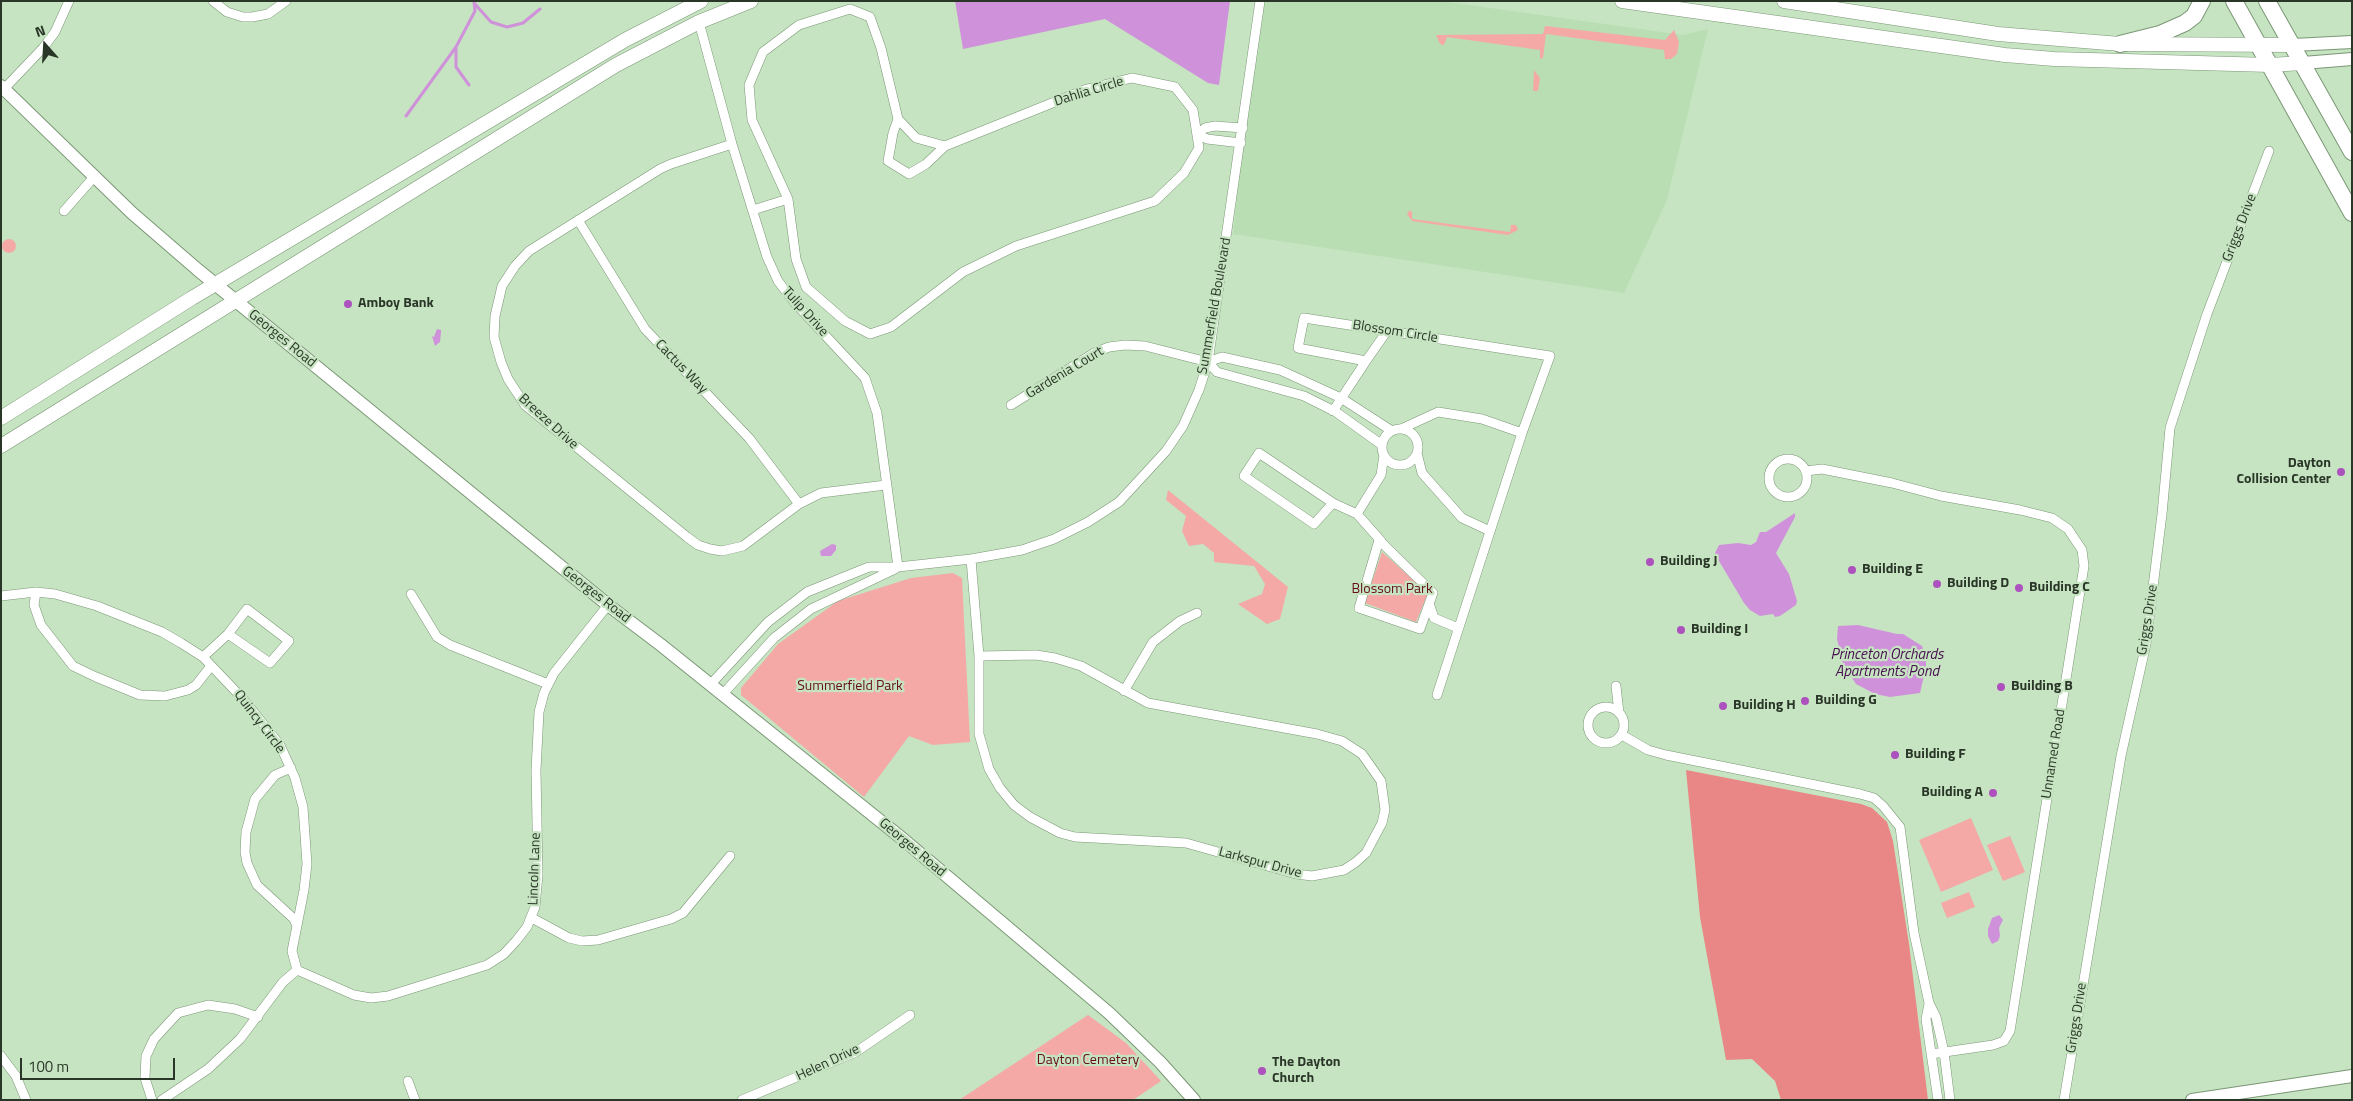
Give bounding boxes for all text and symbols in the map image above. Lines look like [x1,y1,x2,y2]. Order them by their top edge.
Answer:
text: N [32,19,48,42]
north arrow [20,20,70,70]
street label: Dahlia Circle [1052,73,1126,111]
street label: Griggs Drive [2219,192,2261,264]
street label: Summerfield Boulevard [1195,237,1235,375]
street label: Tulip Drive [778,284,832,340]
place label: Amboy Bank [358,296,434,312]
marker: Amboy Bank [342,298,354,310]
street label: Georges Road [245,307,319,371]
street label: Blossom Circle [1351,317,1439,347]
street label: Cactus Way [651,337,711,397]
street label: Gardenia Court [1023,343,1107,403]
street label: Breeze Drive [515,391,581,453]
place label: Dayton Collision Center [2237,456,2331,488]
marker: Dayton Collision Center [2335,466,2347,478]
place label: Building J [1660,554,1717,570]
marker: Building J [1644,556,1656,568]
place label: Building E [1862,562,1923,578]
street label: Georges Road [559,563,633,627]
marker: Building E [1846,564,1858,576]
place label: Building D [1947,576,2009,592]
marker: Building D [1931,578,1943,590]
place label: Building C [2029,580,2090,596]
park label: Blossom Park [1351,582,1433,598]
marker: Building C [2013,582,2025,594]
street label: Griggs Drive [2134,584,2162,656]
place label: Building I [1691,622,1748,638]
marker: Building I [1675,624,1687,636]
water label: Princeton Orchards Apartments Pond [1831,646,1943,681]
park label: Summerfield Park [797,679,903,695]
place label: Building B [2011,679,2073,695]
marker: Building B [1995,681,2007,693]
street label: Quincy Circle [230,687,288,757]
place label: Building G [1815,693,1877,709]
marker: Building G [1799,695,1811,707]
place label: Building H [1733,698,1796,714]
marker: Building H [1717,700,1729,712]
street label: Unnamed Road [2039,708,2069,800]
place label: Building F [1905,747,1966,763]
marker: Building F [1889,749,1901,761]
place label: Building A [1921,785,1983,801]
marker: Building A [1987,787,1999,799]
street label: Georges Road [875,815,949,881]
street label: Lincoln Lane [525,832,545,906]
street label: Larkspur Drive [1217,844,1303,882]
street label: Griggs Drive [2063,982,2091,1054]
street label: Helen Drive [794,1041,862,1085]
scale bar [22,1048,178,1080]
park label: Dayton Cemetery [1037,1053,1139,1069]
text: 100 m [28,1055,69,1078]
place label: The Dayton Church [1272,1055,1341,1088]
marker: The Dayton Church [1256,1065,1268,1077]

